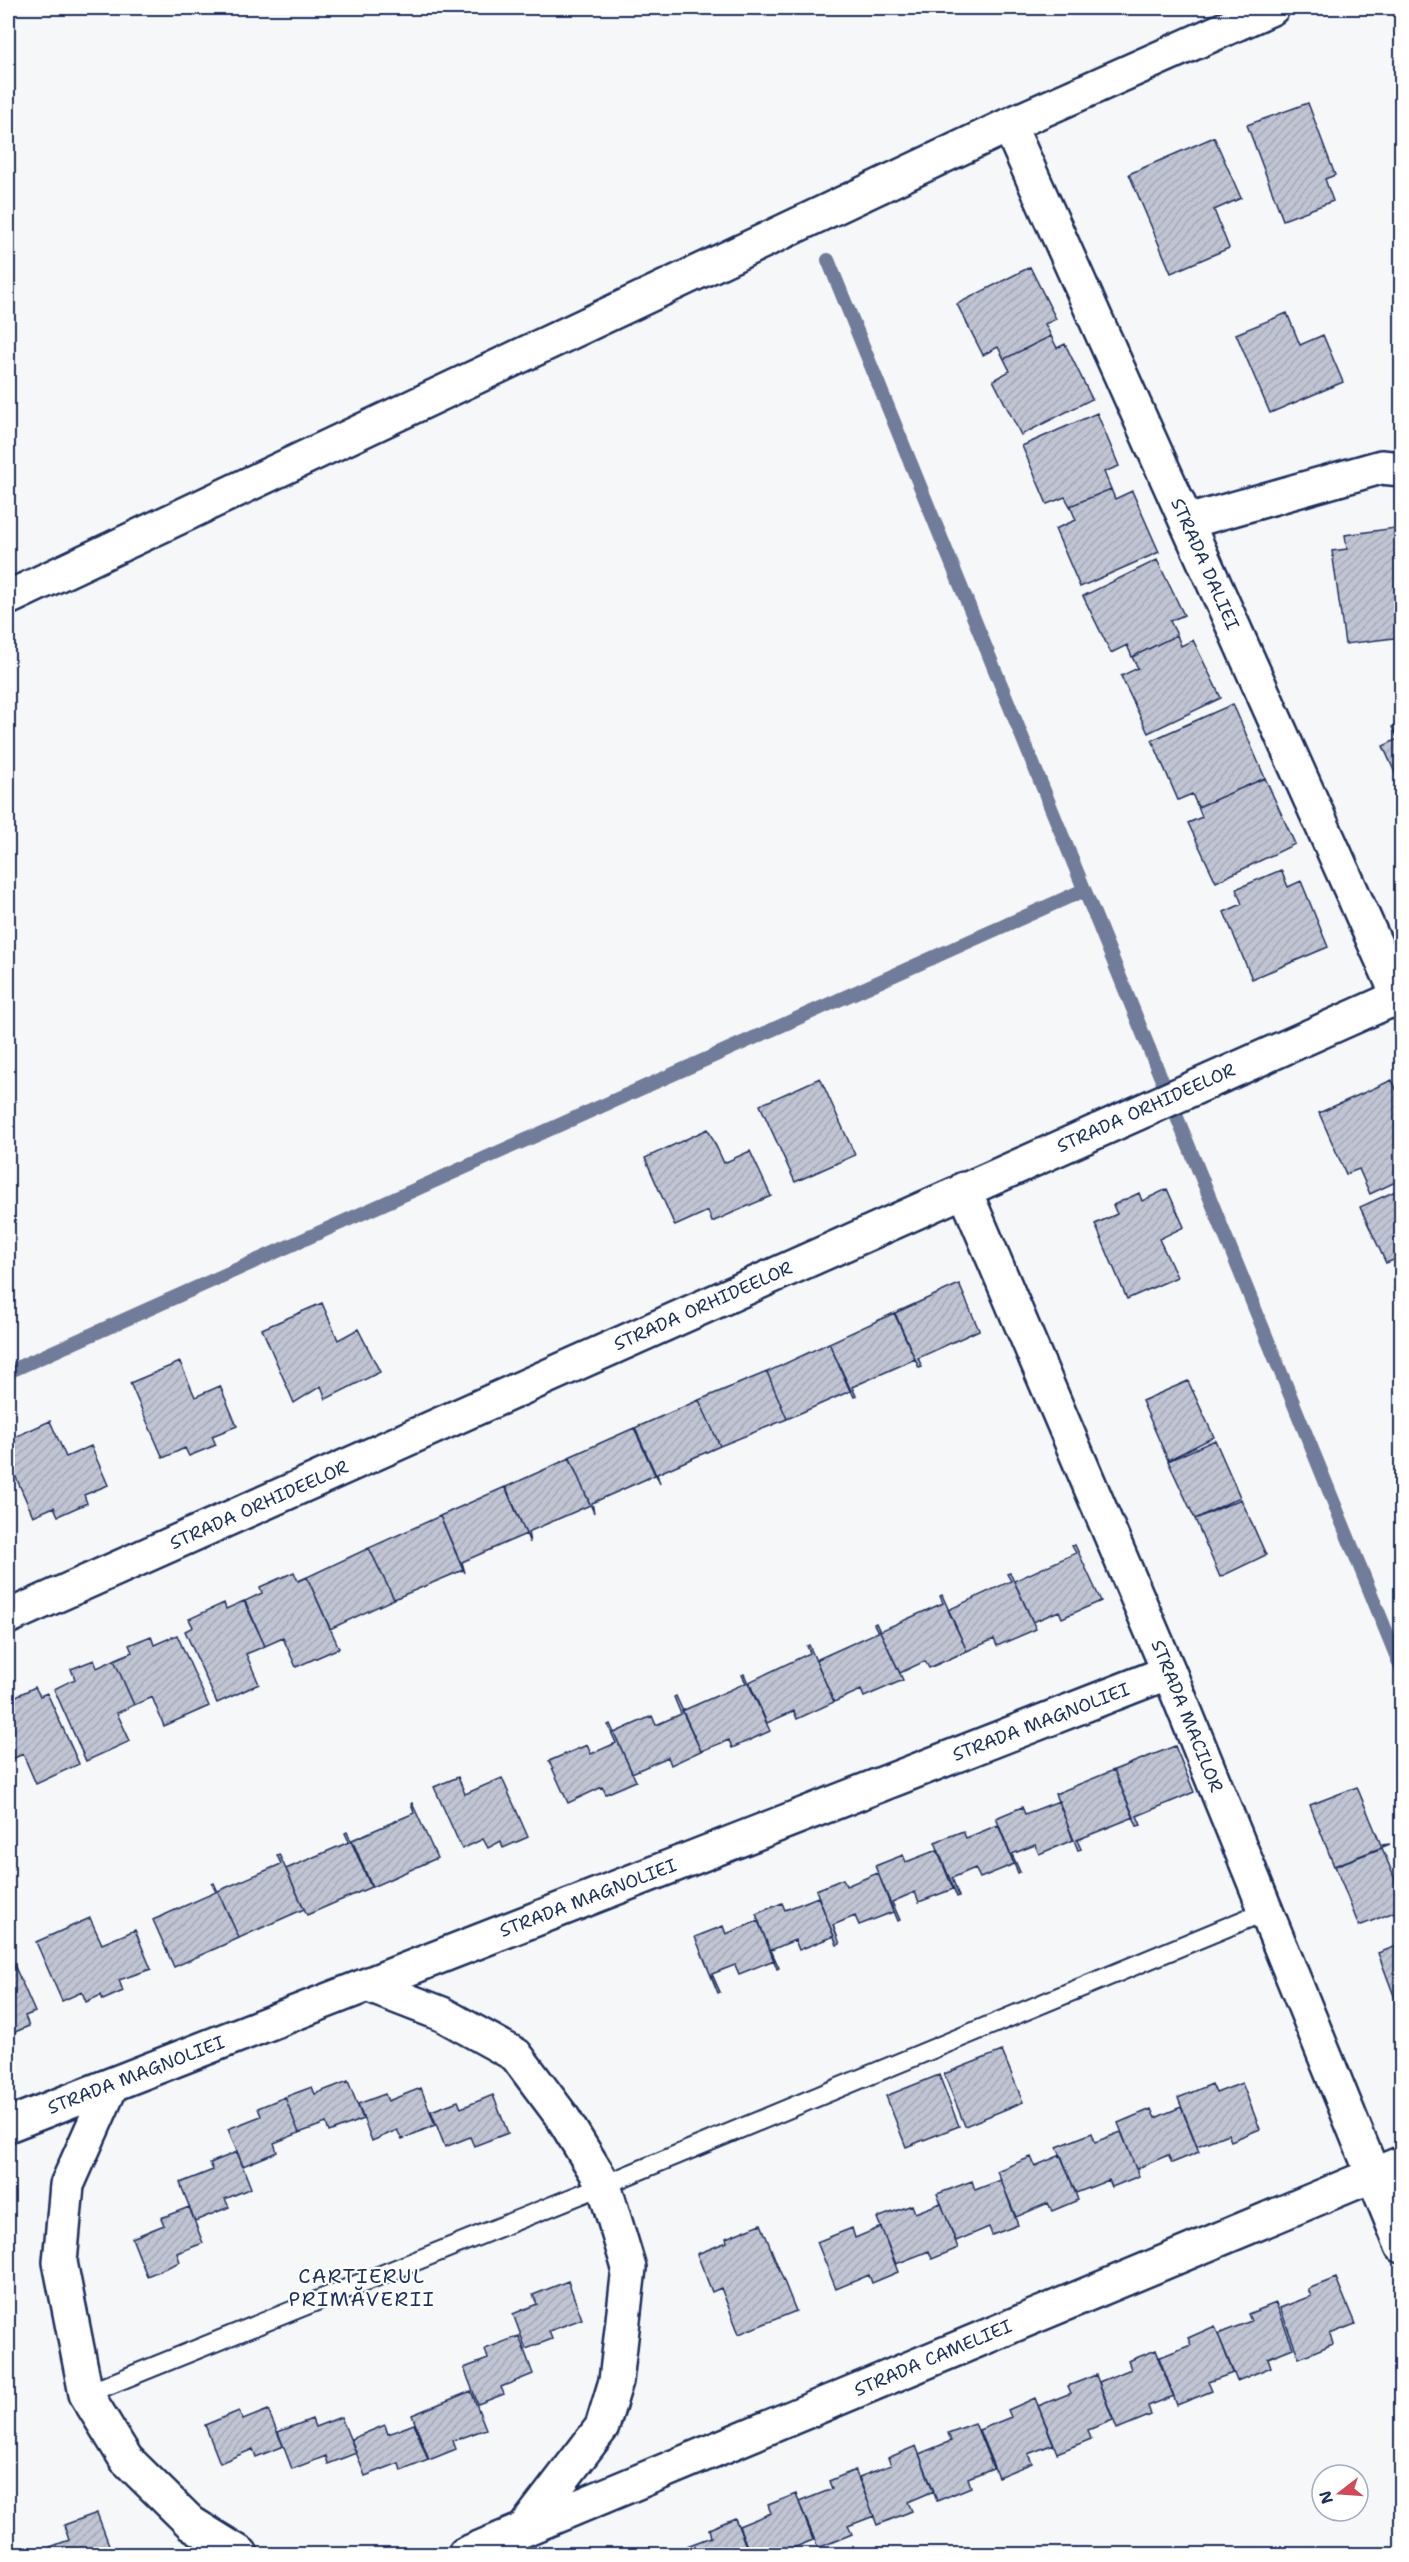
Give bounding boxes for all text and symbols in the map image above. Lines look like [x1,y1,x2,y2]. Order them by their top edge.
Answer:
street label: STRADA DALIEI [1165,494,1245,634]
street label: STRADA ORHIDEELOR [1053,1058,1239,1158]
street label: STRADA ORHIDEELOR [610,1256,796,1356]
street label: STRADA ORHIDEELOR [166,1455,352,1555]
street label: STRADA MACILOR [1145,1636,1229,1796]
street label: STRADA MAGNOLIEI [949,1677,1133,1767]
street label: STRADA MAGNOLIEI [496,1853,680,1943]
street label: STRADA MAGNOLIEI [44,2030,228,2120]
district label: CARTIERUL PRIMĂVERII [289,2263,435,2312]
street label: STRADA CAMELIEI [851,2314,1015,2402]
north arrow [1310,2463,1370,2523]
text: N [1314,2488,1338,2506]

